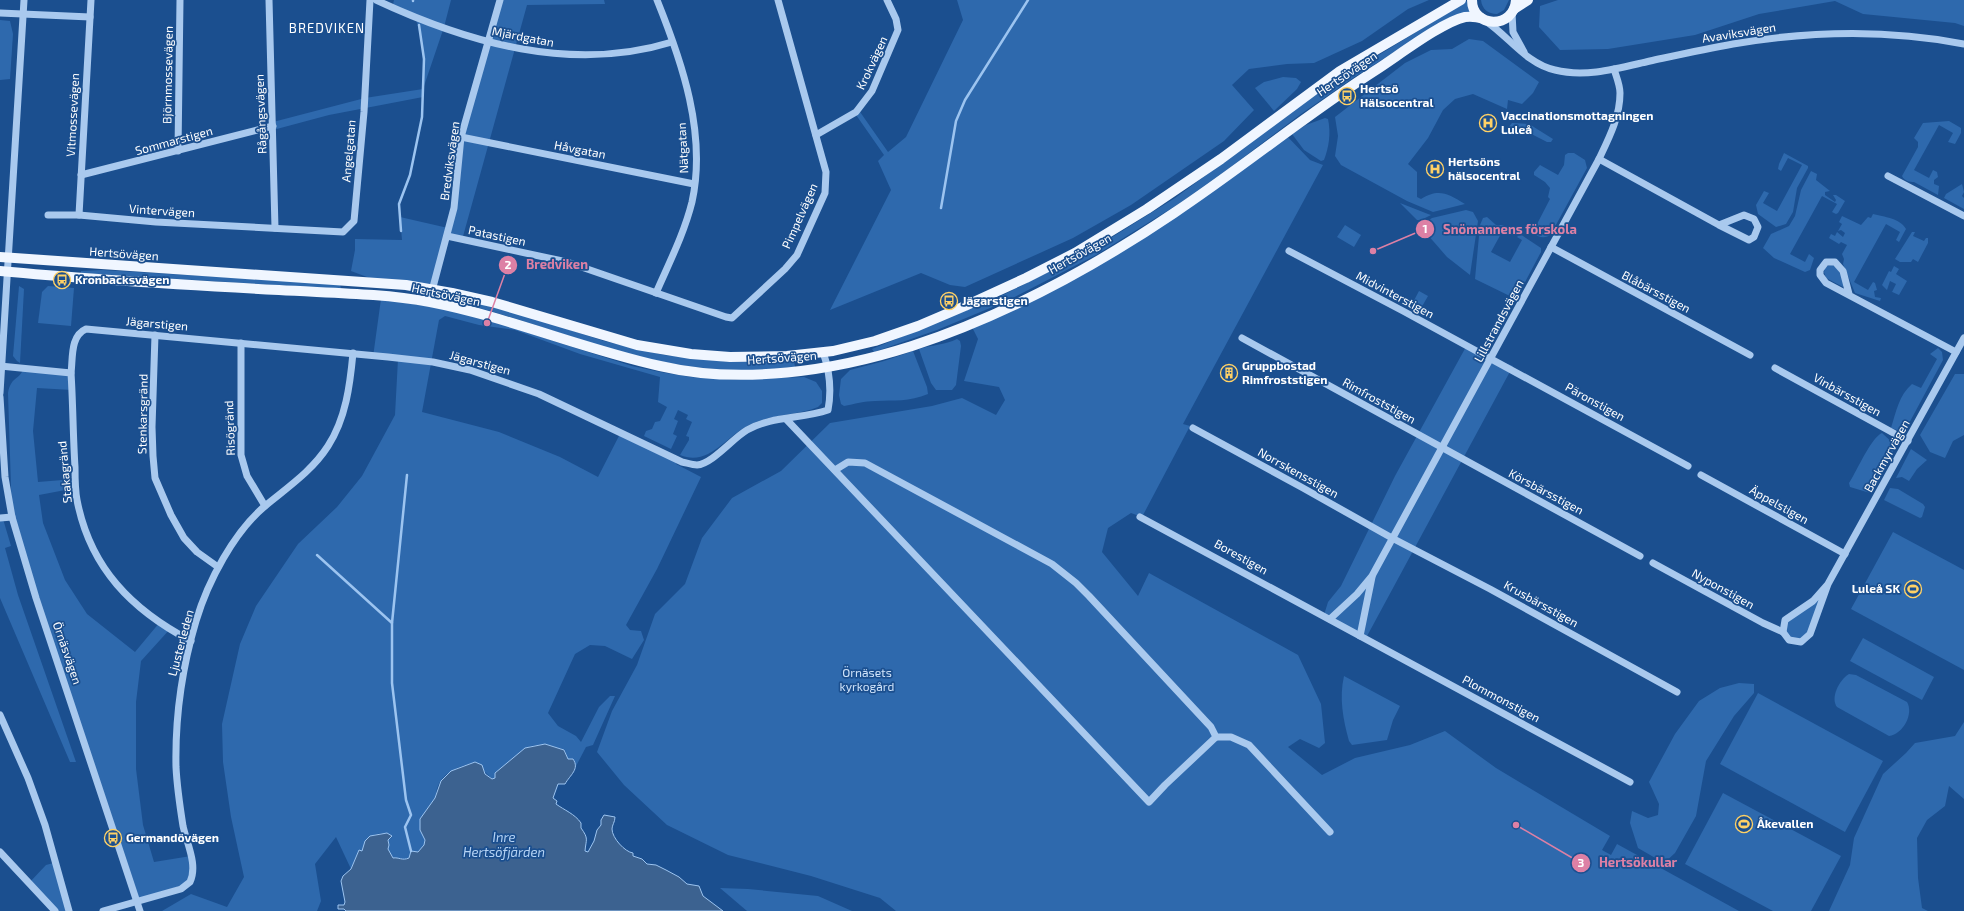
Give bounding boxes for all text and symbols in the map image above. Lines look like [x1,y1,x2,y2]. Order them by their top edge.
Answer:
street label: Avaviksvägen [1701,19,1777,45]
district label: BREDVIKEN [289,20,365,36]
street label: Mjärdgatan [491,23,555,50]
street label: Björnmossevägen [159,26,176,124]
street label: Krokvägen [853,33,890,92]
street label: Hertsövägen [1314,48,1379,98]
street label: Vitmossevägen [63,73,81,157]
street label: Rågångsvägen [252,74,268,154]
place label: Hertsö Hälsocentral [1360,81,1433,109]
bus stop icon: Hertsö Hälsocentral [1337,86,1357,106]
place label: Vaccinationsmottagningen Luleå [1501,108,1653,136]
hospital icon: Vaccinationsmottagningen Luleå [1478,113,1498,133]
street label: Angelgatan [338,119,358,183]
street label: Bredviksvägen [437,120,462,201]
street label: Nätgatan [674,122,690,174]
street label: Sommarstigen [133,123,214,157]
street label: Håvgatan [553,137,607,161]
place label: Hertsöns hälsocentral [1448,154,1520,182]
hospital icon: Hertsöns hälsocentral [1425,159,1445,179]
street label: Pimpelvägen [778,181,820,251]
street label: Vintervägen [129,201,196,219]
callout: Snömannens förskola [1415,217,1585,242]
text: 1 [1422,221,1428,235]
text: Snömannens förskola [1443,221,1577,237]
street label: Patastigen [467,222,527,248]
street label: Hertsövägen [1046,230,1113,276]
street label: Hertsövägen [89,244,159,262]
callout: Bredviken [498,252,596,277]
text: Bredviken [526,256,588,272]
text: 2 [505,257,512,271]
street label: Blåbärsstigen [1620,267,1693,315]
street label: Midvinterstigen [1354,268,1437,321]
bus stop icon: Kronbacksvägen [52,270,72,290]
place label: Kronbacksvägen [75,272,169,286]
street label: Lillstrandsvägen [1471,277,1526,364]
street label: Hertsövägen [411,280,482,308]
bus stop icon: Jägarstigen [939,291,959,311]
place label: Jägarstigen [962,293,1028,307]
street label: Jägarstigen [125,313,189,333]
street label: Jägarstigen [448,347,512,377]
street label: Hertsövägen [747,348,817,366]
place label: Gruppbostad Rimfroststigen [1242,358,1327,386]
building icon: Gruppbostad Rimfroststigen [1219,363,1239,383]
street label: Vinbärsstigen [1811,370,1884,419]
street label: Stenkarsgränd [134,374,150,454]
street label: Rimfroststigen [1341,374,1418,426]
street label: Päronstigen [1563,379,1628,423]
street label: Risögränd [221,400,237,456]
street label: Backmyrvägen [1860,417,1912,494]
street label: Stakagränd [54,440,74,504]
street label: Norrskensstigen [1256,444,1341,500]
street label: Körsbärsstigen [1507,466,1586,517]
street label: Äppelstigen [1748,482,1811,526]
street label: Borestigen [1212,536,1271,577]
street label: Nyponstigen [1690,565,1757,611]
street label: Krusbärsstigen [1502,577,1581,629]
sports icon: Luleå SK [1903,579,1923,599]
place label: Luleå SK [1852,581,1900,595]
street label: Ljusterleden [164,608,197,678]
street label: Örnäsvägen [51,619,85,686]
park label: Örnäsets kyrkogård [840,665,894,693]
street label: Plommonstigen [1460,672,1543,724]
sports icon: Åkevallen [1734,814,1754,834]
place label: Åkevallen [1757,816,1813,830]
bus stop icon: Germandövägen [103,828,123,848]
water label: Inre Hertsöfjärden [463,829,545,860]
place label: Germandövägen [126,830,219,844]
callout: Hertsökullar [1571,850,1685,875]
text: Hertsökullar [1599,854,1678,870]
text: 3 [1578,855,1585,869]

